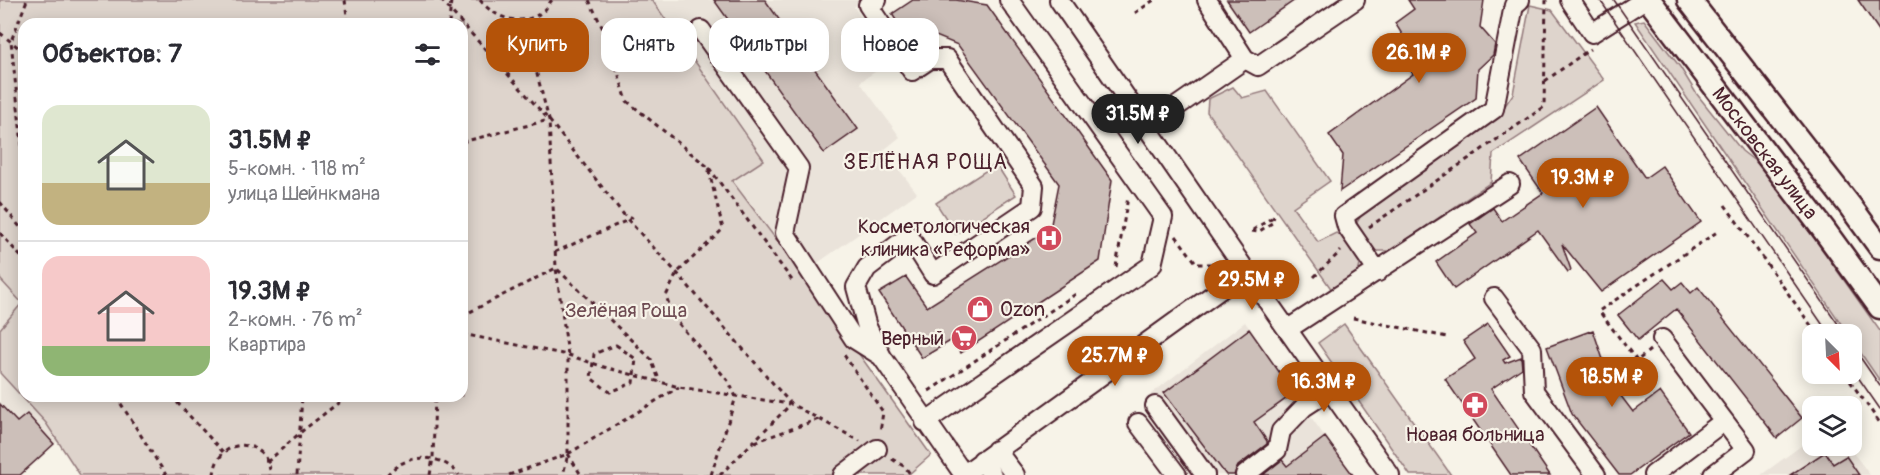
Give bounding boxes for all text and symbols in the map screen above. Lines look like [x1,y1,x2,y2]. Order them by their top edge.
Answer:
chip: Купить [486,18,589,72]
chip: Снять [601,18,697,72]
chip: Фильтры [709,18,829,72]
chip: Новое [841,18,939,72]
pin: 26.1M ₽ [1364,33,1474,84]
text: Объектов: 7 [42,38,182,70]
icon: filters [411,38,444,71]
text: 26.1M ₽ [1386,40,1452,65]
street label: Московская улица [1707,82,1823,224]
pin: 31.5M ₽ [1083,94,1193,145]
text: 31.5M ₽ [1106,101,1170,126]
text: 31.5M ₽ [228,124,312,156]
icon: home [90,129,162,201]
district label: ЗЕЛЁНАЯ РОЩА [844,149,1008,176]
text: 5-комн. · 118 m² [228,156,366,181]
pin: 19.3M ₽ [1528,158,1638,209]
text: 19.3M ₽ [1551,165,1615,190]
text: улица Шейнкмана [228,181,380,206]
place label: Косметологическая клиника «Реформа» [858,214,1030,262]
hospital icon: Косметологическая клиника «Реформа» [1034,223,1064,253]
pin: 29.5M ₽ [1197,260,1307,311]
text: 29.5M ₽ [1218,267,1286,292]
text: 19.3M ₽ [228,275,312,307]
icon: home [90,280,162,352]
shop icon: Ozon [965,294,995,324]
place label: Ozon [1000,297,1045,322]
park label: Зелёная Роща [565,298,687,323]
text: 2-комн. · 76 m² [228,307,363,332]
supermarket icon: Верный [949,323,979,353]
north arrow [1802,324,1862,384]
map controls [1802,324,1862,456]
place label: Верный [881,326,944,351]
text: Квартира [228,332,306,357]
pin: 25.7M ₽ [1060,336,1170,387]
text: 25.7M ₽ [1081,343,1149,368]
pin: 18.5M ₽ [1557,357,1667,408]
pin: 16.3M ₽ [1269,362,1379,413]
text: 18.5M ₽ [1580,364,1644,389]
text: 16.3M ₽ [1291,369,1357,394]
pharmacy icon: Новая больница [1460,390,1490,420]
button: layers [1802,396,1862,456]
place label: Новая больница [1406,422,1544,447]

